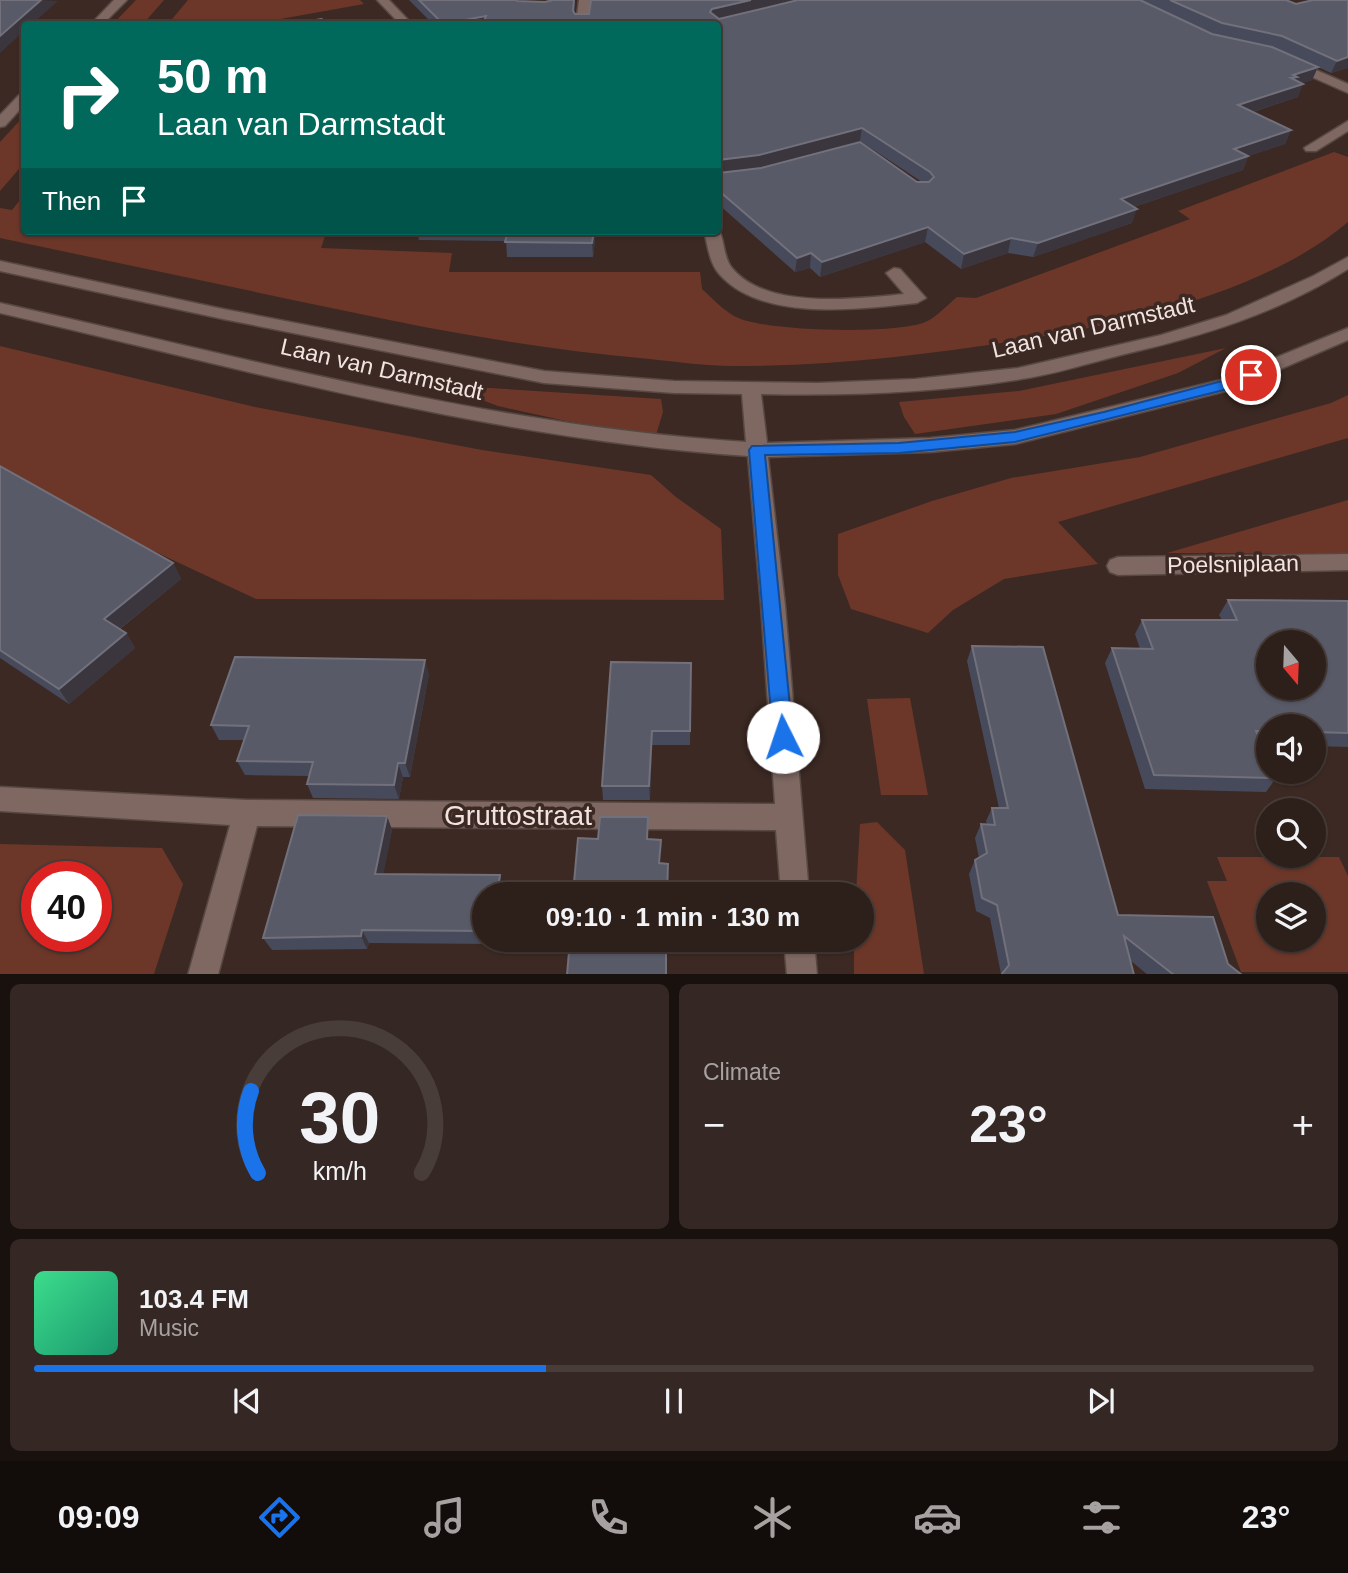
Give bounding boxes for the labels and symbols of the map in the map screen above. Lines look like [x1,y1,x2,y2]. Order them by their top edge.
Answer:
street label: Laan van Darmstadt [989,291,1197,363]
street label: Laan van Darmstadt [278,333,486,405]
pin [1221,345,1281,405]
street label: Poelsniplaan [1167,550,1299,578]
north arrow [1256,630,1326,700]
position arrow [746,700,820,774]
street label: Gruttostraat [444,800,592,831]
speed limit sign: 40 [21,861,112,952]

